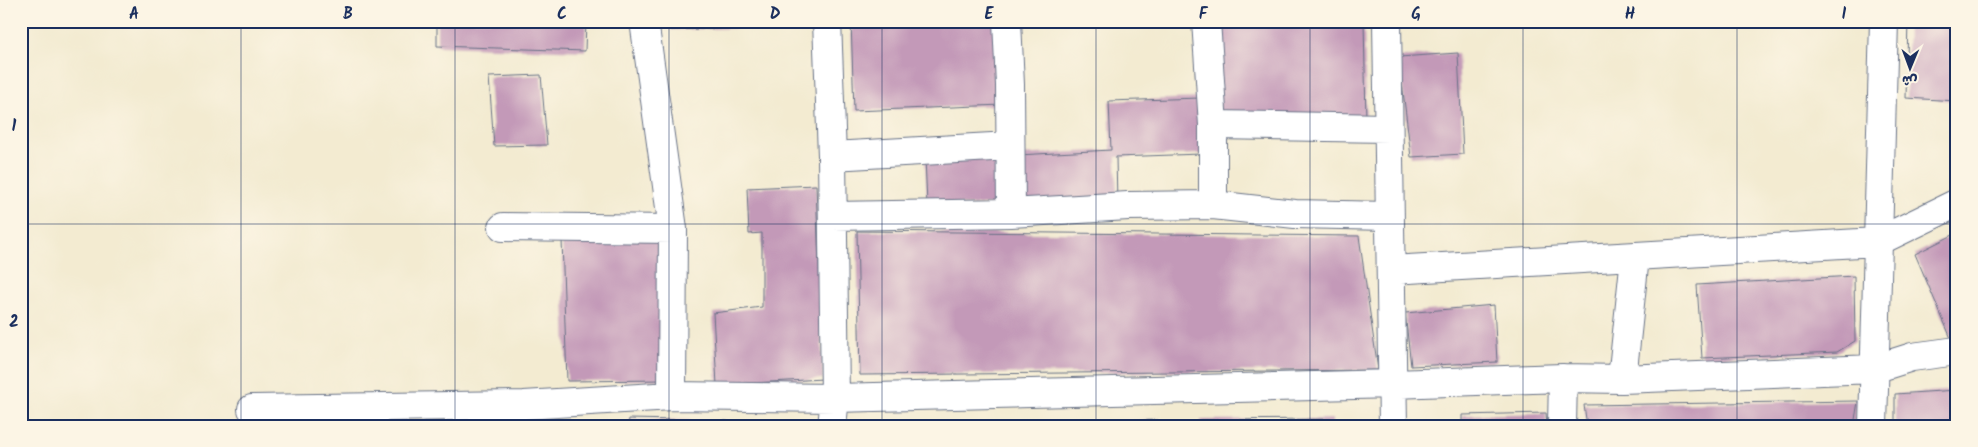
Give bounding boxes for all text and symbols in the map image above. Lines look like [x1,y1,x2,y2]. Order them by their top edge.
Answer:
text: A [129,2,139,27]
text: B [343,2,353,27]
text: C [557,2,567,27]
text: D [770,2,781,27]
text: E [985,2,995,27]
text: F [1199,2,1209,27]
text: G [1411,2,1421,27]
text: H [1625,2,1635,27]
text: I [1842,2,1847,27]
north arrow [1886,42,1936,92]
text: ش [1902,69,1918,91]
text: 1 [12,114,17,139]
text: 2 [9,310,19,335]

